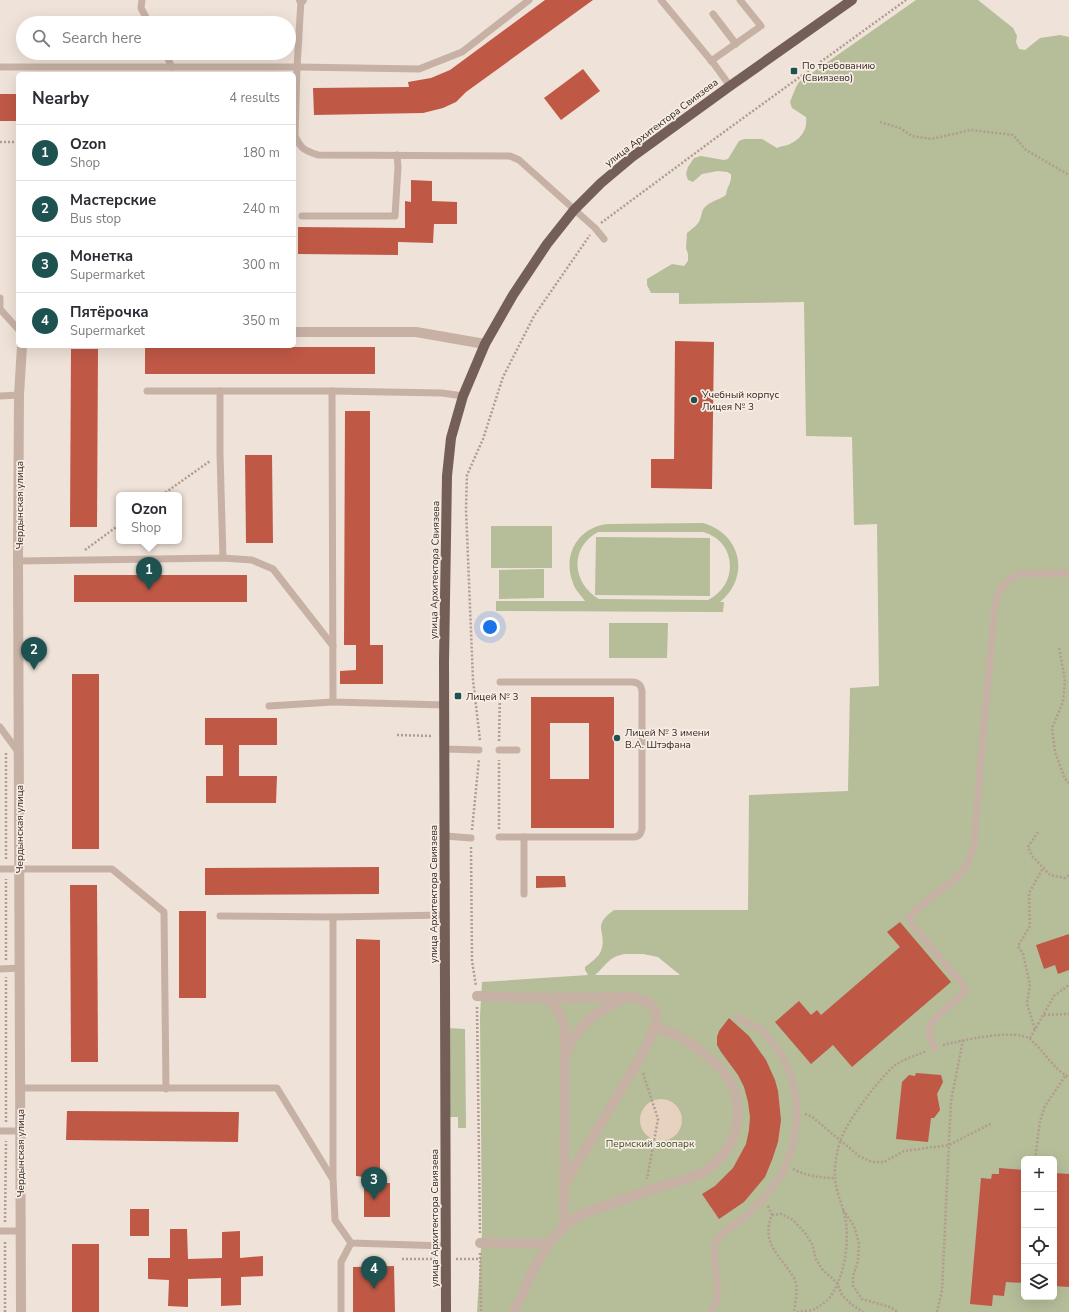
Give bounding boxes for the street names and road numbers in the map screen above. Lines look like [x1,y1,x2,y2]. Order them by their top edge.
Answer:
street label: улица Архитектора Свиязева [602,76,721,170]
street label: Чердынская улица [13,461,27,549]
street label: улица Архитектора Свиязева [427,501,443,639]
street label: Чердынская улица [13,785,27,873]
street label: улица Архитектора Свиязева [427,825,441,963]
street label: Чердынская улица [14,1109,28,1197]
street label: улица Архитектора Свиязева [428,1149,442,1287]

